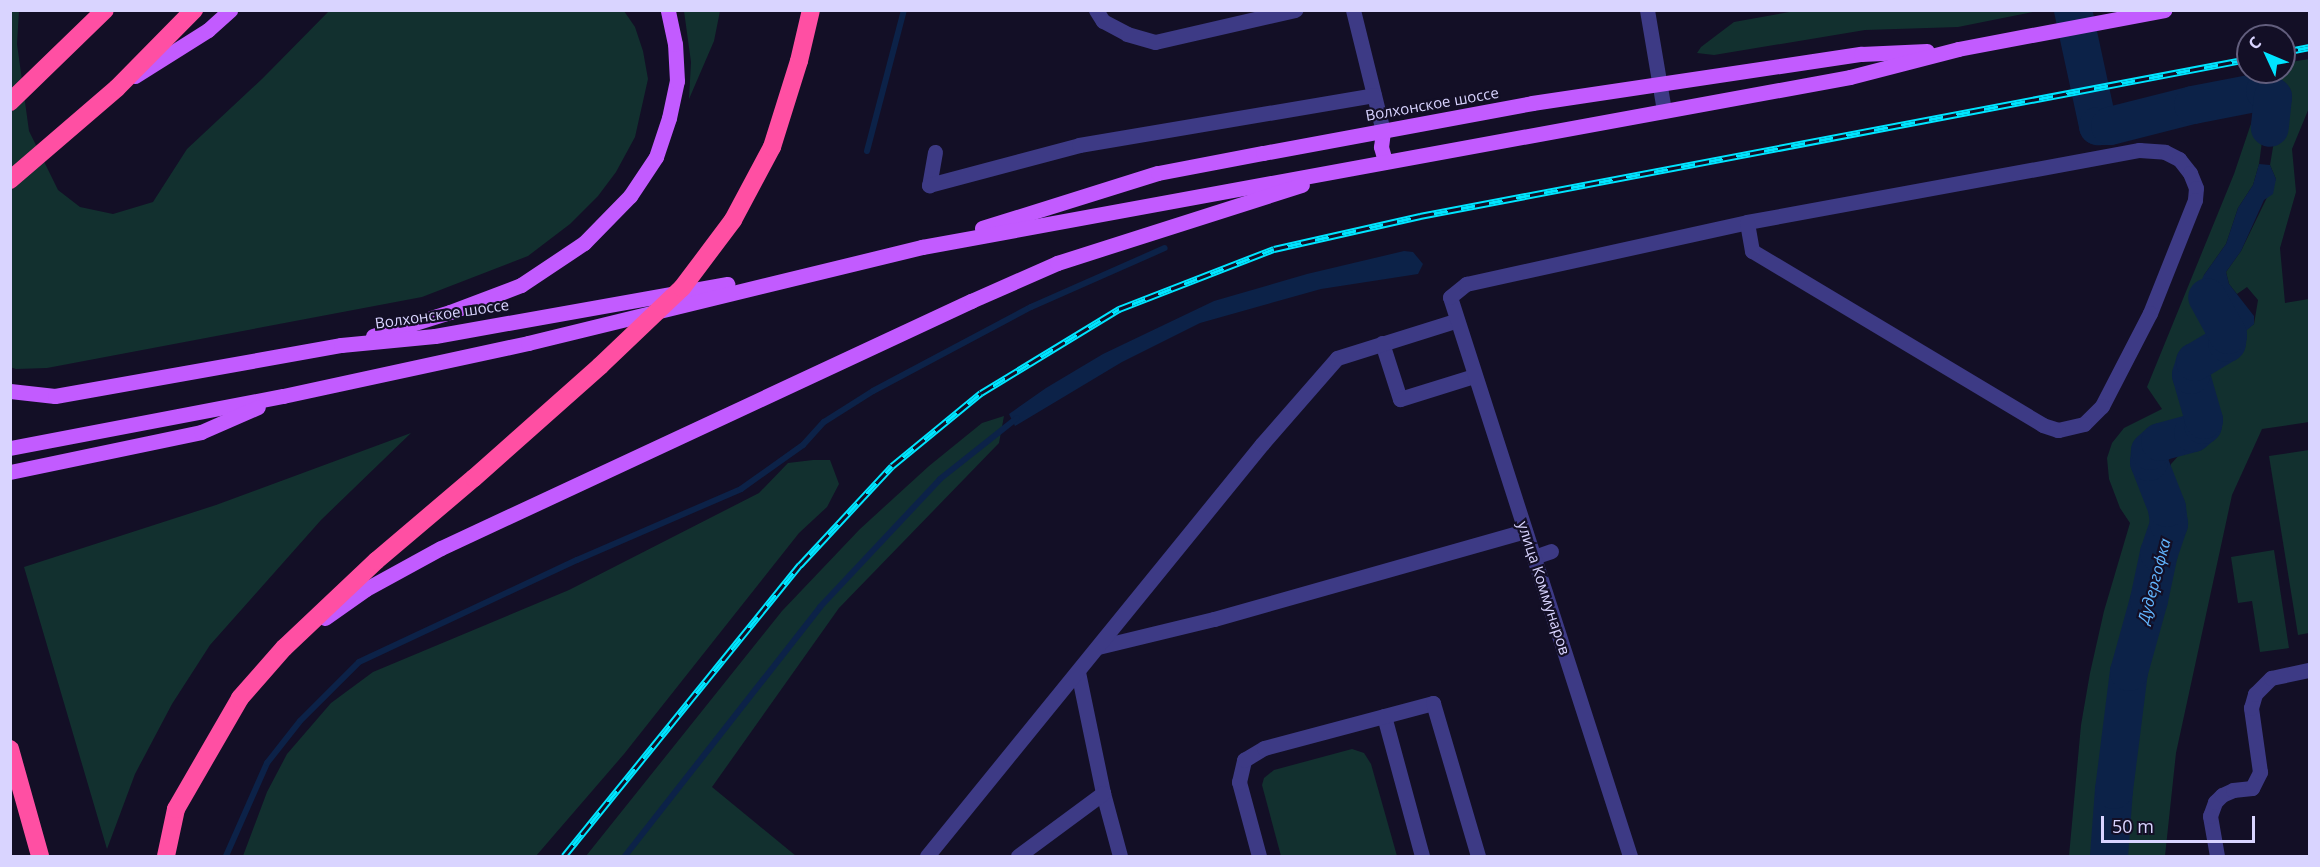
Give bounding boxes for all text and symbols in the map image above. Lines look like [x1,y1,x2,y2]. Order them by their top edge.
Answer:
north arrow [2236,24,2296,84]
text: С [2243,32,2266,54]
street label: Волхонское шоссе [1364,83,1500,125]
street label: Волхонское шоссе [374,296,510,332]
street label: улица Коммунаров [1514,519,1574,657]
water label: Дудергофка [2133,536,2175,626]
scale bar [2104,804,2258,842]
text: 50 m [2112,814,2154,838]

